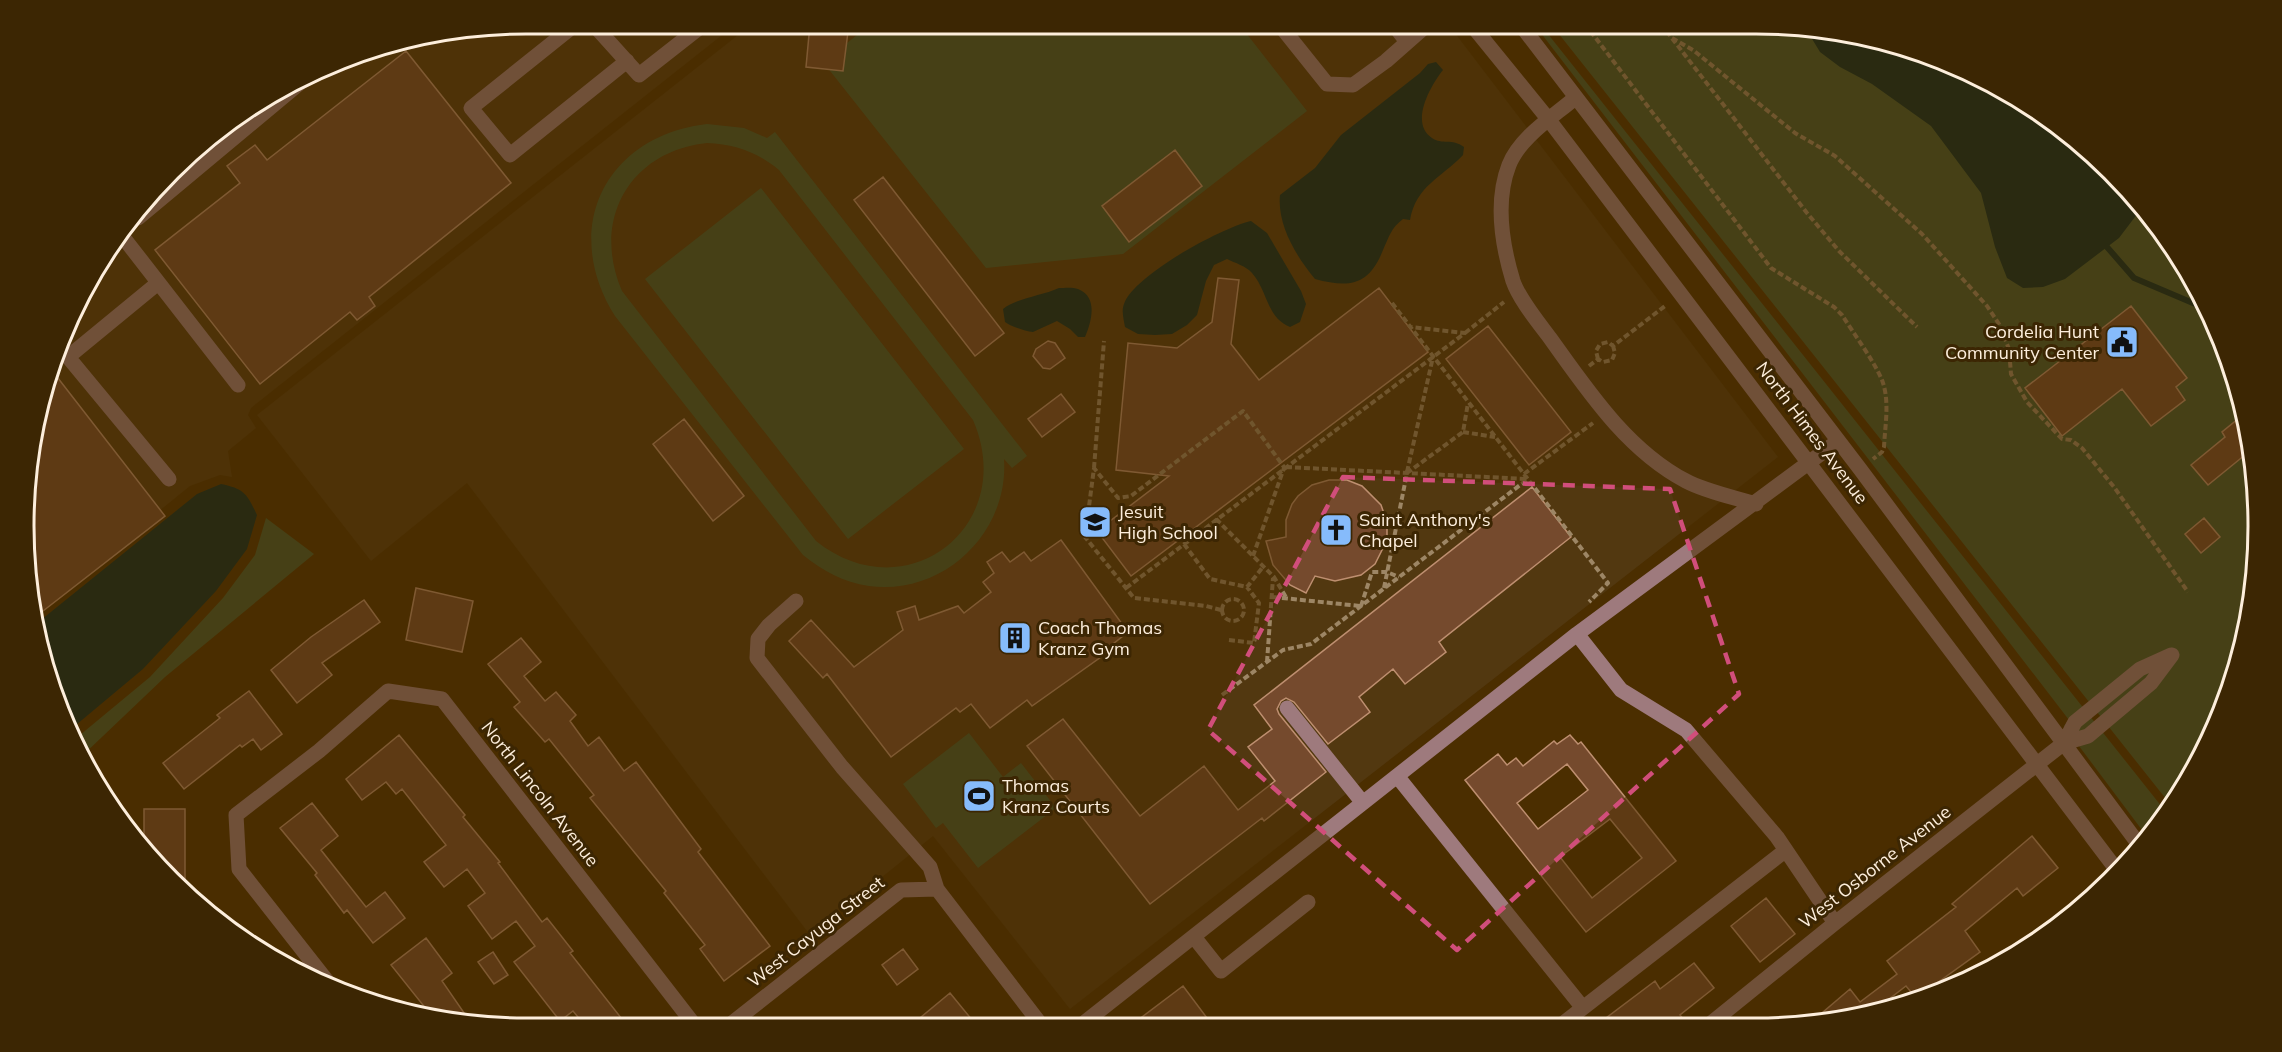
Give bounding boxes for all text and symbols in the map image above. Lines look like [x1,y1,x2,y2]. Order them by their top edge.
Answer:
place label: Cordelia Hunt Community Center [1945,320,2099,364]
public building icon: Cordelia Hunt Community Center [2104,324,2140,360]
street label: North Himes Avenue [1751,357,1873,508]
place label: Jesuit High School [1118,500,1218,544]
school or university icon: Jesuit High School [1077,504,1113,540]
place label: Saint Anthony's Chapel [1359,508,1491,552]
church icon: Saint Anthony's Chapel [1318,512,1354,548]
place label: Coach Thomas Kranz Gym [1038,616,1162,660]
building icon: Coach Thomas Kranz Gym [997,620,1033,656]
street label: North Lincoln Avenue [476,716,604,871]
place label: Thomas Kranz Courts [1002,774,1110,818]
sports icon: Thomas Kranz Courts [961,778,997,814]
street label: West Osborne Avenue [1794,800,1955,933]
street label: West Cayuga Street [743,871,889,992]

